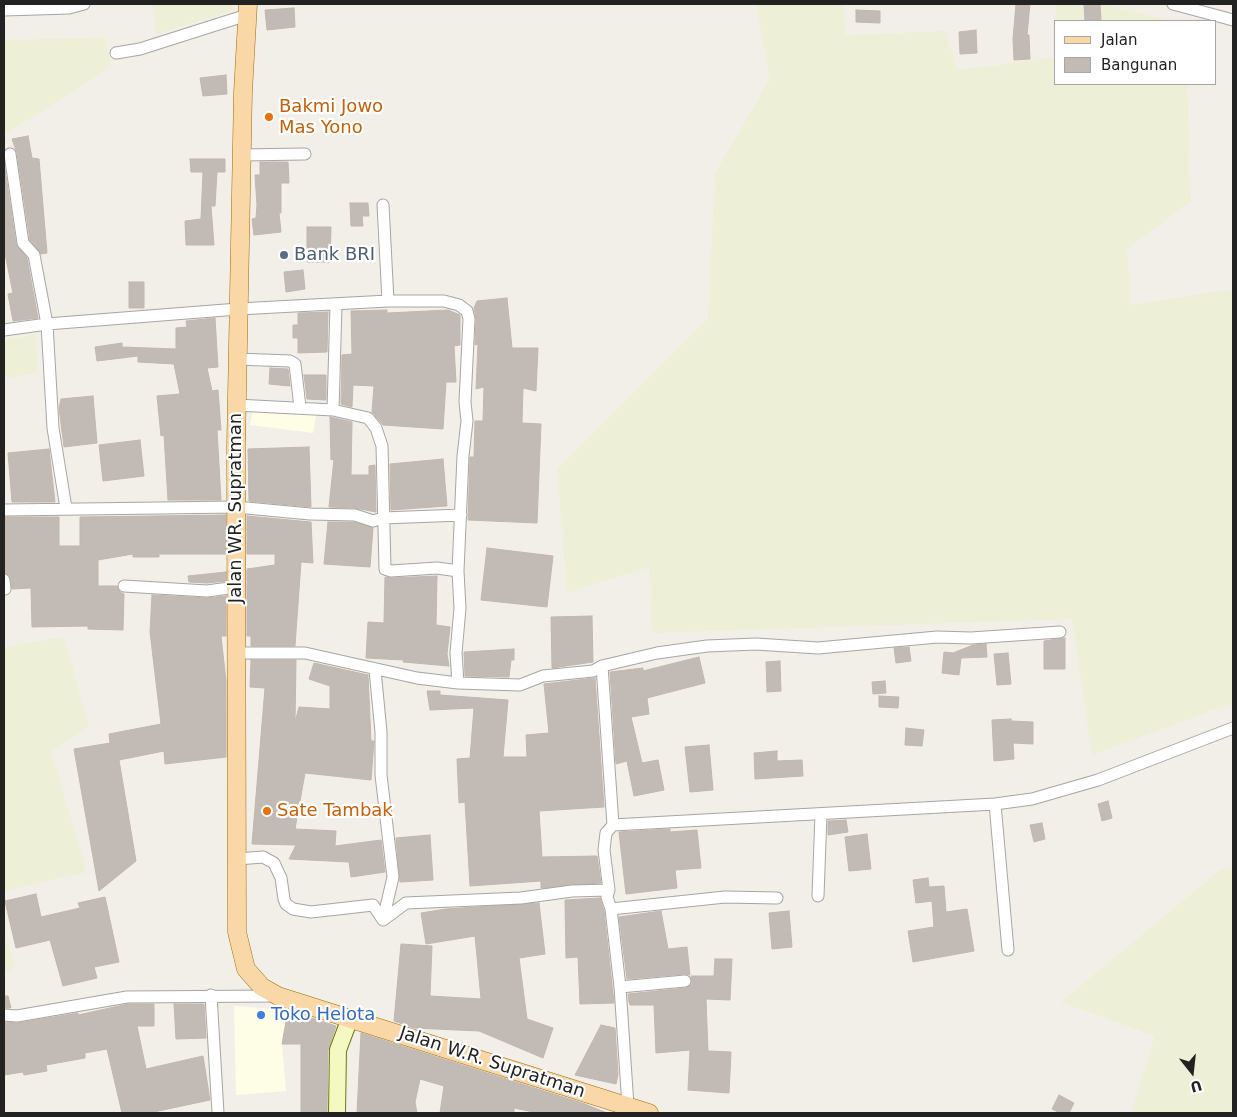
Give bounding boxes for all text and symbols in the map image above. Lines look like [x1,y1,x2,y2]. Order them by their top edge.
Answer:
legend [1054,20,1217,85]
text: Jalan [1101,31,1137,49]
text: Bangunan [1101,56,1177,74]
place label: Bakmi Jowo Mas Yono [279,96,383,138]
marker: Bakmi Jowo Mas Yono [263,111,275,123]
place label: Bank BRI [294,244,375,266]
marker: Bank BRI [278,249,290,261]
street label: Jalan WR. Supratman [225,413,247,603]
place label: Sate Tambak [277,800,393,822]
marker: Sate Tambak [261,805,273,817]
place label: Toko Helota [271,1004,375,1026]
marker: Toko Helota [255,1009,267,1021]
street label: Jalan W.R. Supratman [396,1023,588,1103]
north arrow [1167,1047,1217,1097]
text: U [1188,1077,1204,1096]

